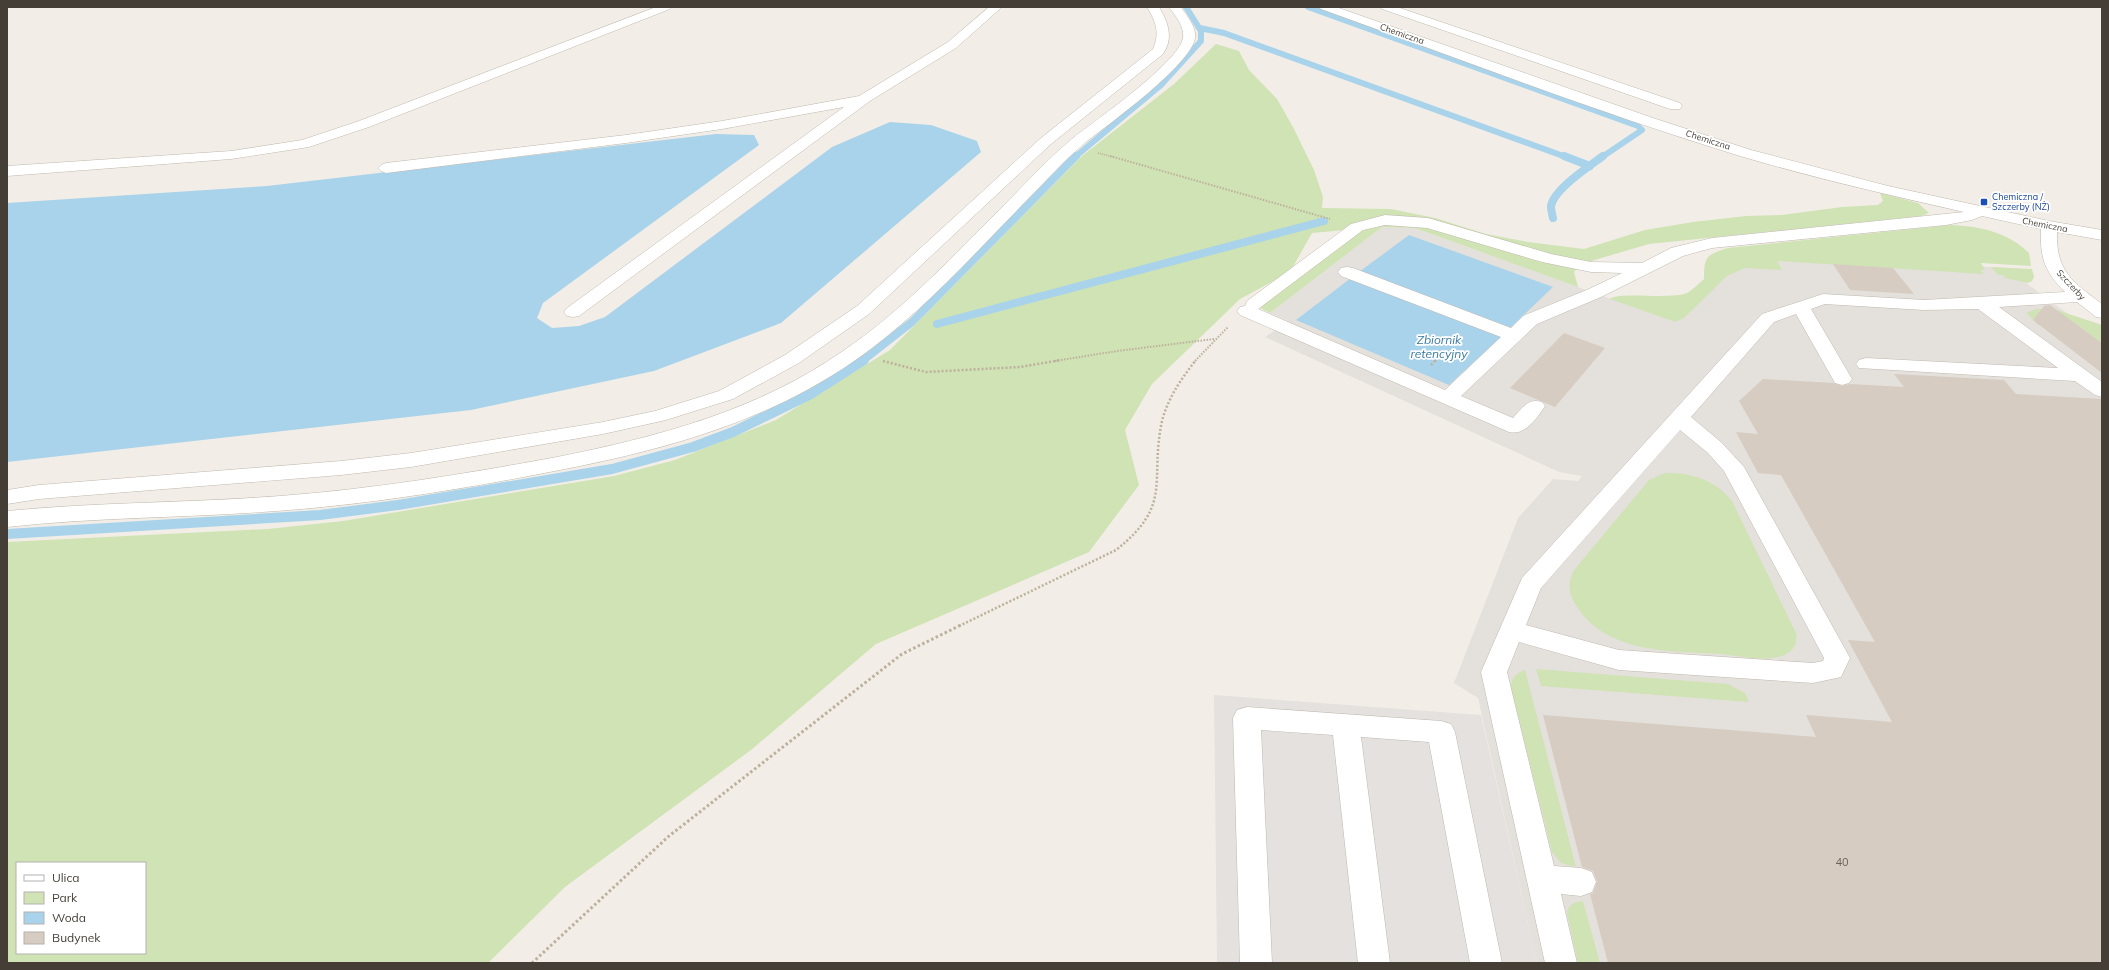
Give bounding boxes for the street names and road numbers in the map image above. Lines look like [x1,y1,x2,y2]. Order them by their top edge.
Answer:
street label: Chemiczna [1379,21,1426,46]
street label: Chemiczna [1684,127,1732,152]
street label: Chemiczna [2021,215,2069,234]
street label: Szczerby [2054,267,2088,303]

